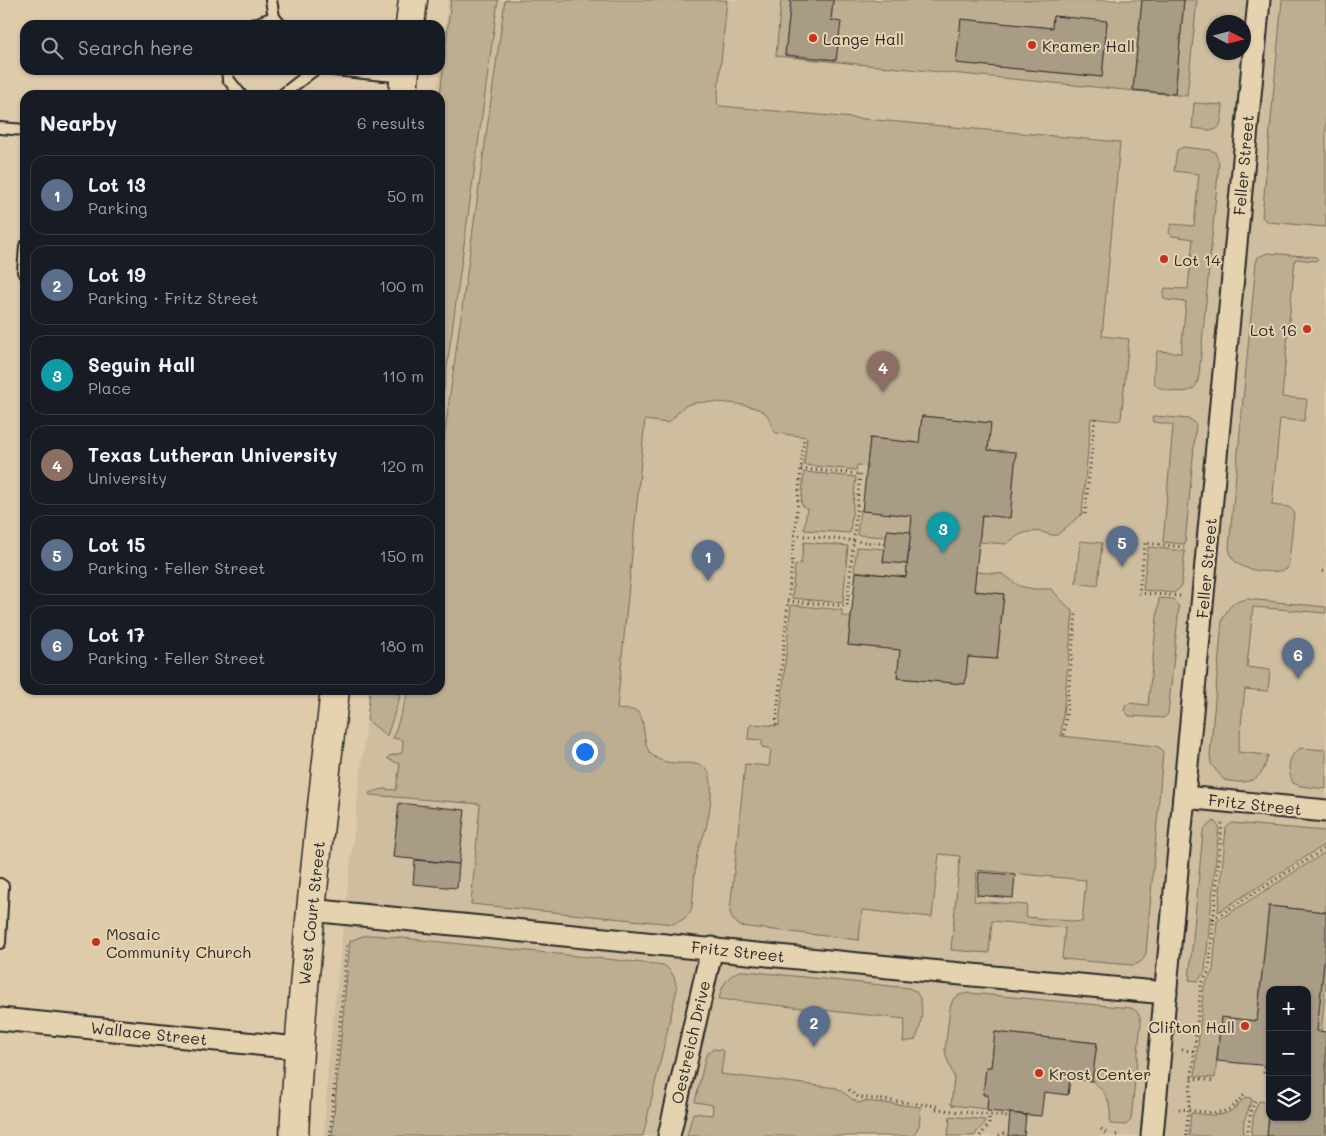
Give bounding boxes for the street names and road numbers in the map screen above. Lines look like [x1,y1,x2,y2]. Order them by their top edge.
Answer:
street label: Feller Street [1228,114,1258,216]
street label: Feller Street [1191,517,1221,619]
street label: Fritz Street [1207,789,1303,819]
street label: West Court Street [293,840,329,986]
street label: Fritz Street [690,936,786,966]
street label: Oestreich Drive [666,978,714,1106]
street label: Wallace Street [90,1016,208,1050]

